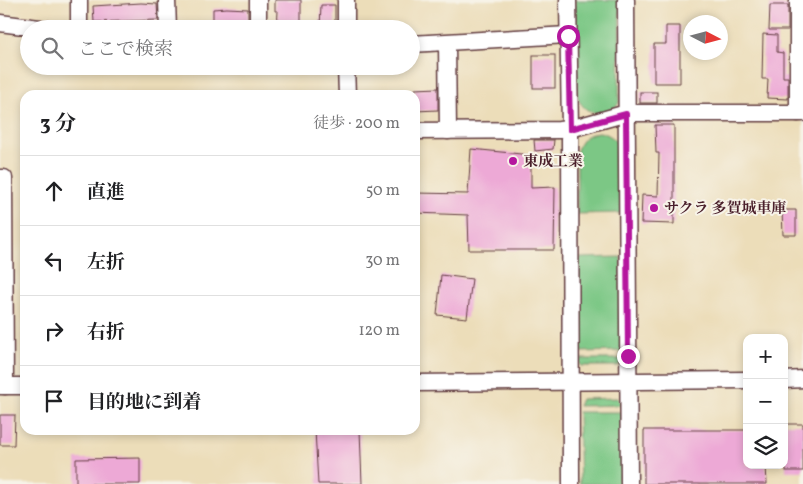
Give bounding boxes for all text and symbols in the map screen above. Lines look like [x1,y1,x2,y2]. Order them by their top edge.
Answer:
north arrow [683,15,728,60]
search box [20,20,420,75]
route start [557,25,580,48]
icon: search [38,34,66,62]
text: ここで検索 [78,37,173,63]
text: 3 分 [40,110,76,139]
text: 徒歩 · 200 m [313,113,400,135]
place label: 東成工業 [523,152,583,173]
marker: 東成工業 [507,155,519,167]
icon: ahead [40,177,68,205]
text: 直進 [87,180,125,206]
text: 50 m [366,180,400,202]
place label: サクラ 多賀城車庫 [664,199,786,220]
marker: サクラ 多賀城車庫 [648,202,660,214]
icon: left [40,247,68,275]
text: 左折 [87,250,125,276]
text: 30 m [365,250,400,272]
icon: right [40,317,68,345]
text: 右折 [87,320,125,346]
text: 120 m [358,320,400,342]
map controls [743,334,788,469]
button: + [743,334,788,379]
route end [617,345,640,368]
button: − [743,379,788,424]
icon: arrive [40,387,68,415]
text: 目的地に到着 [87,390,201,416]
button: layers [743,424,788,469]

